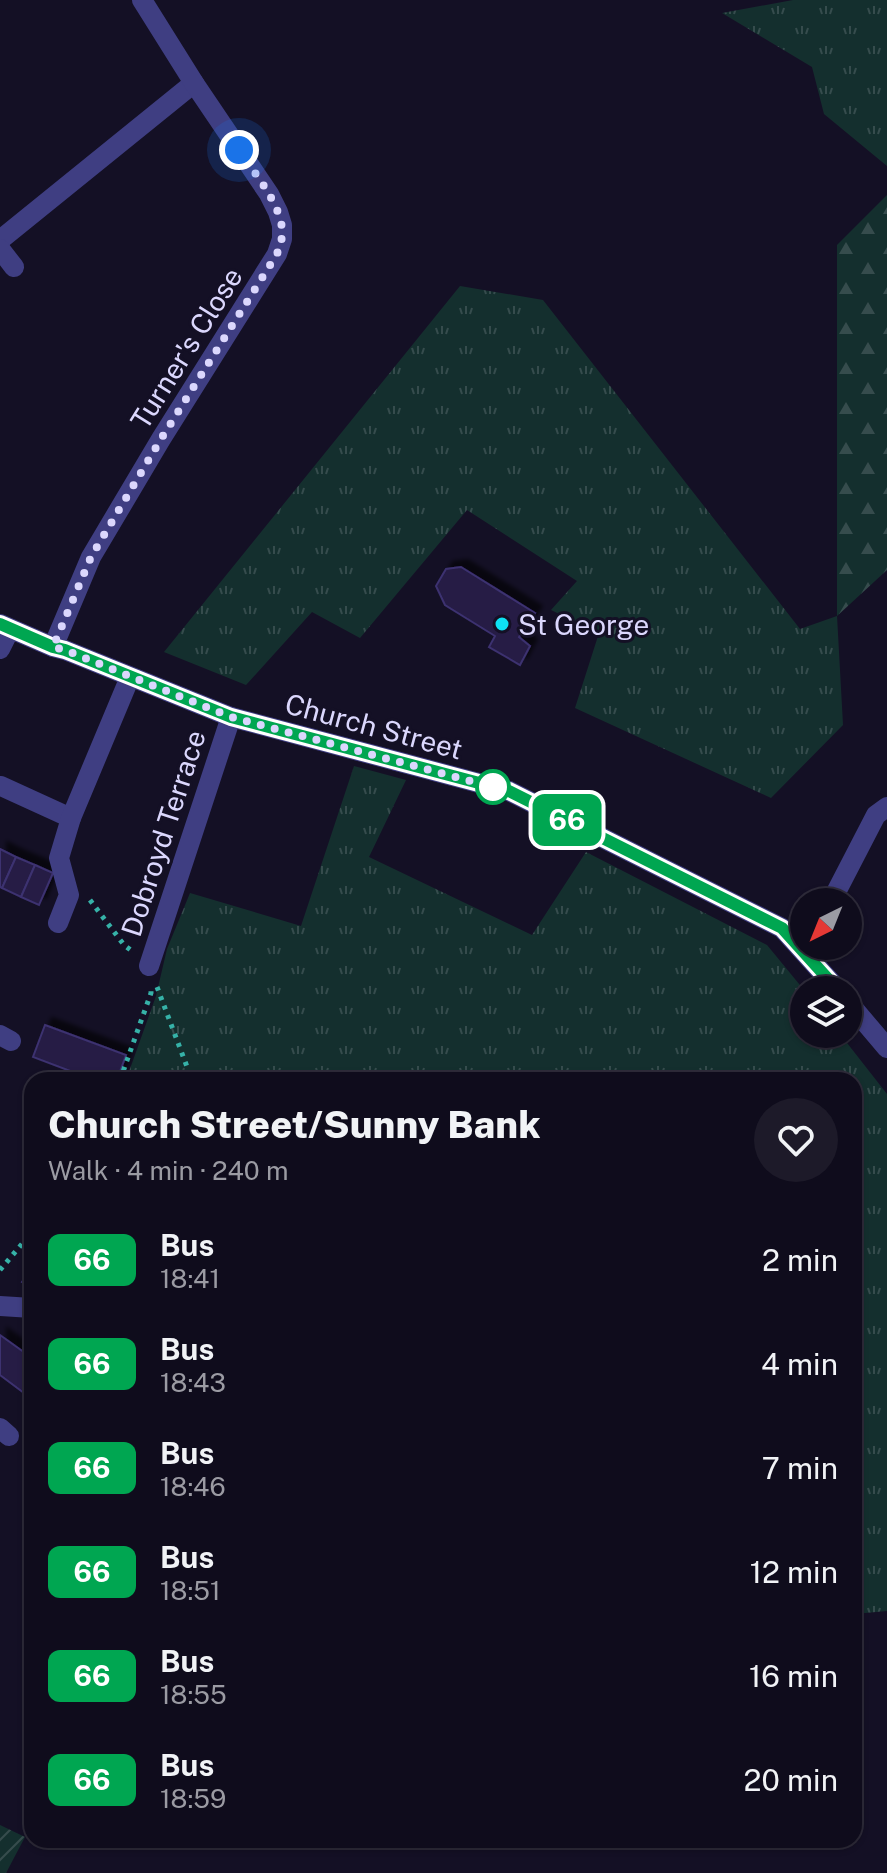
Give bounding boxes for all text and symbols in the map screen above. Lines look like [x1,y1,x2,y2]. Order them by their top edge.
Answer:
your location [219,130,259,170]
street label: Turner's Close [123,261,249,435]
place label: St George [518,608,649,641]
marker: St George [493,615,511,633]
street label: Church Street [282,686,466,766]
street label: Dobroyd Terrace [114,726,212,940]
unlabelled marker [476,770,510,804]
line badge: 66 [531,794,603,846]
text: 66 [549,803,585,836]
north arrow [790,888,862,960]
map controls [790,888,862,1048]
button: layers [790,976,862,1048]
button: heart [754,1098,838,1182]
text: Church Street/Sunny Bank [48,1102,541,1147]
text: Walk · 4 min · 240 m [48,1155,289,1186]
text: Bus [160,1227,214,1263]
text: 2 min [762,1242,838,1278]
text: 66 [74,1243,110,1276]
text: 18:41 [160,1263,220,1294]
text: Bus [160,1331,214,1367]
text: 4 min [761,1346,838,1382]
text: 66 [74,1347,110,1380]
text: 18:43 [160,1367,226,1398]
text: Bus [160,1435,214,1471]
text: 7 min [762,1450,838,1486]
text: 66 [74,1451,110,1484]
text: 18:46 [160,1471,226,1502]
text: Bus [160,1539,214,1575]
text: 12 min [750,1554,838,1590]
text: 66 [74,1555,110,1588]
text: 18:51 [160,1575,221,1606]
text: Bus [160,1643,214,1679]
text: 16 min [749,1658,838,1694]
text: 66 [74,1659,110,1692]
text: 18:55 [160,1679,227,1710]
text: Bus [160,1747,214,1783]
text: 20 min [744,1762,838,1798]
text: 66 [74,1763,110,1796]
text: 18:59 [160,1783,226,1814]

